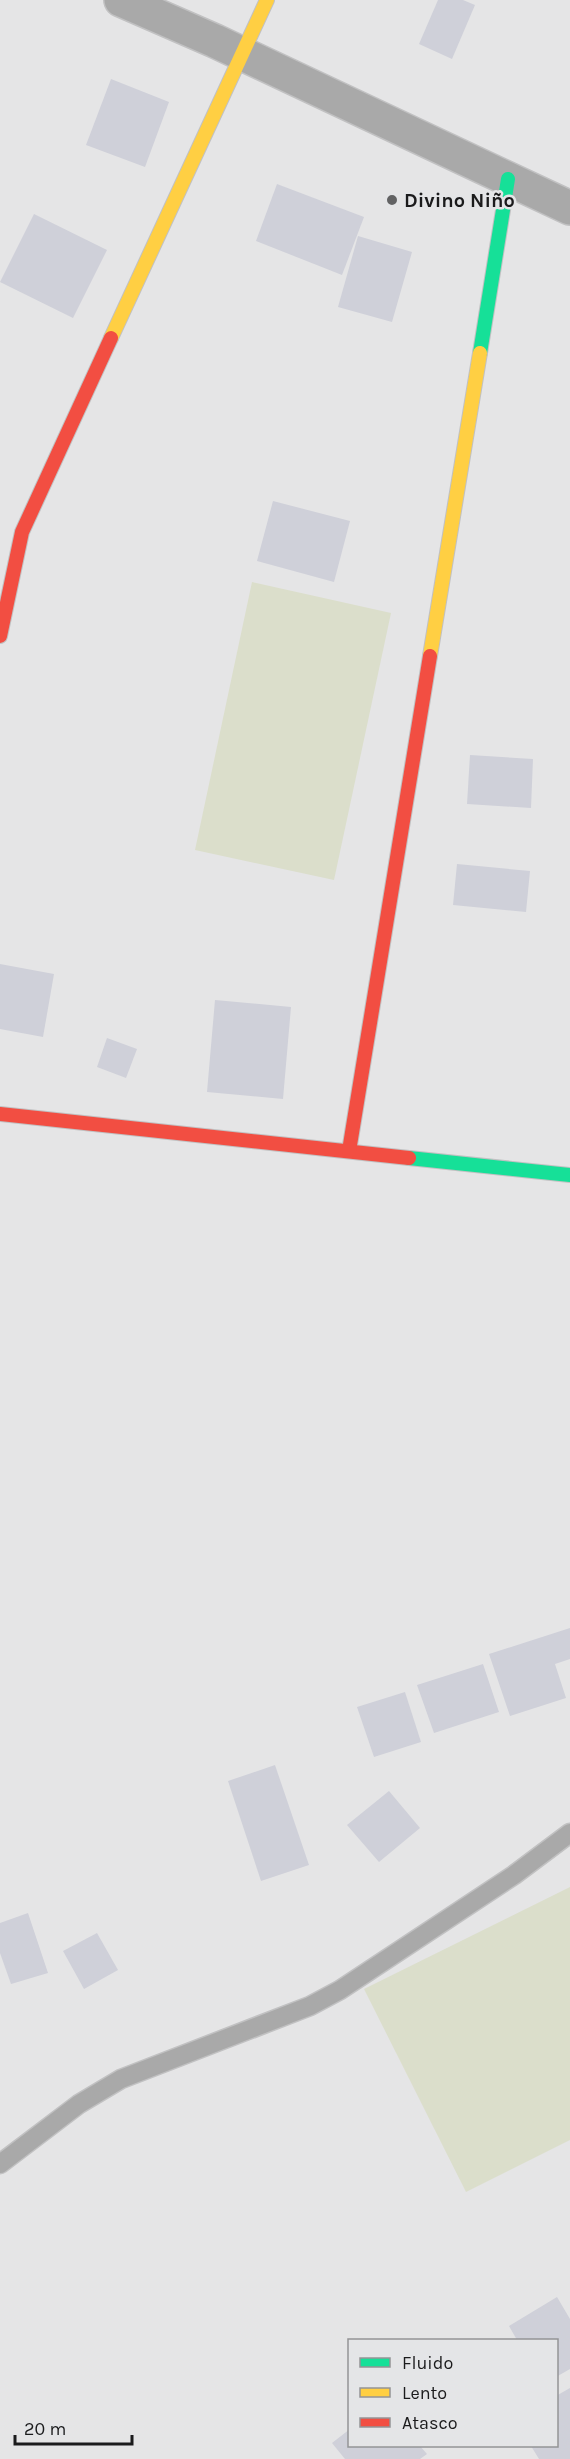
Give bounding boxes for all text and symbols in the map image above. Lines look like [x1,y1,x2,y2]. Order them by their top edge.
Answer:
place label: Divino Niño [404,189,515,212]
marker: Divino Niño [385,193,399,207]
legend [348,2339,558,2447]
text: Fluido [402,2352,453,2374]
text: Lento [402,2382,447,2404]
scale bar [15,2408,132,2446]
text: Atasco [402,2412,458,2434]
text: 20 m [24,2418,66,2440]

